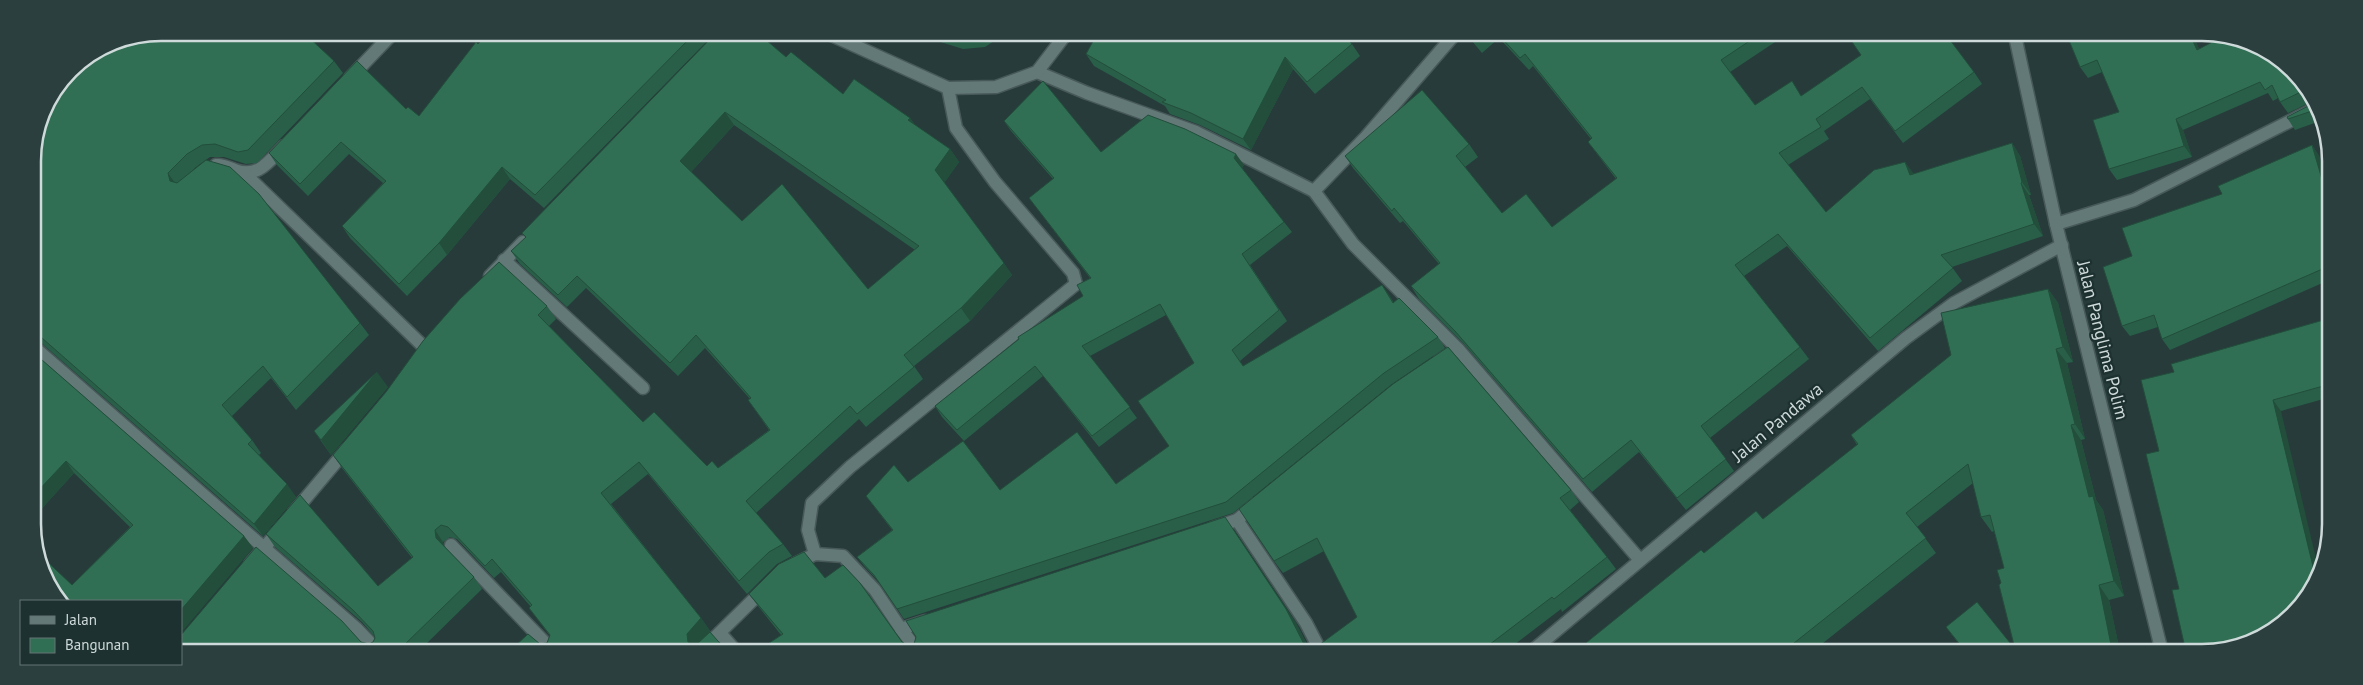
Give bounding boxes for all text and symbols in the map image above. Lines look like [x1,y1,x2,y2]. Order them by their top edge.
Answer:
street label: Jalan Panglima Polim [2072,257,2134,422]
street label: Jalan Pandawa [1726,377,1827,467]
legend [20,600,182,665]
text: Jalan [64,610,97,629]
text: Bangunan [65,635,129,654]

